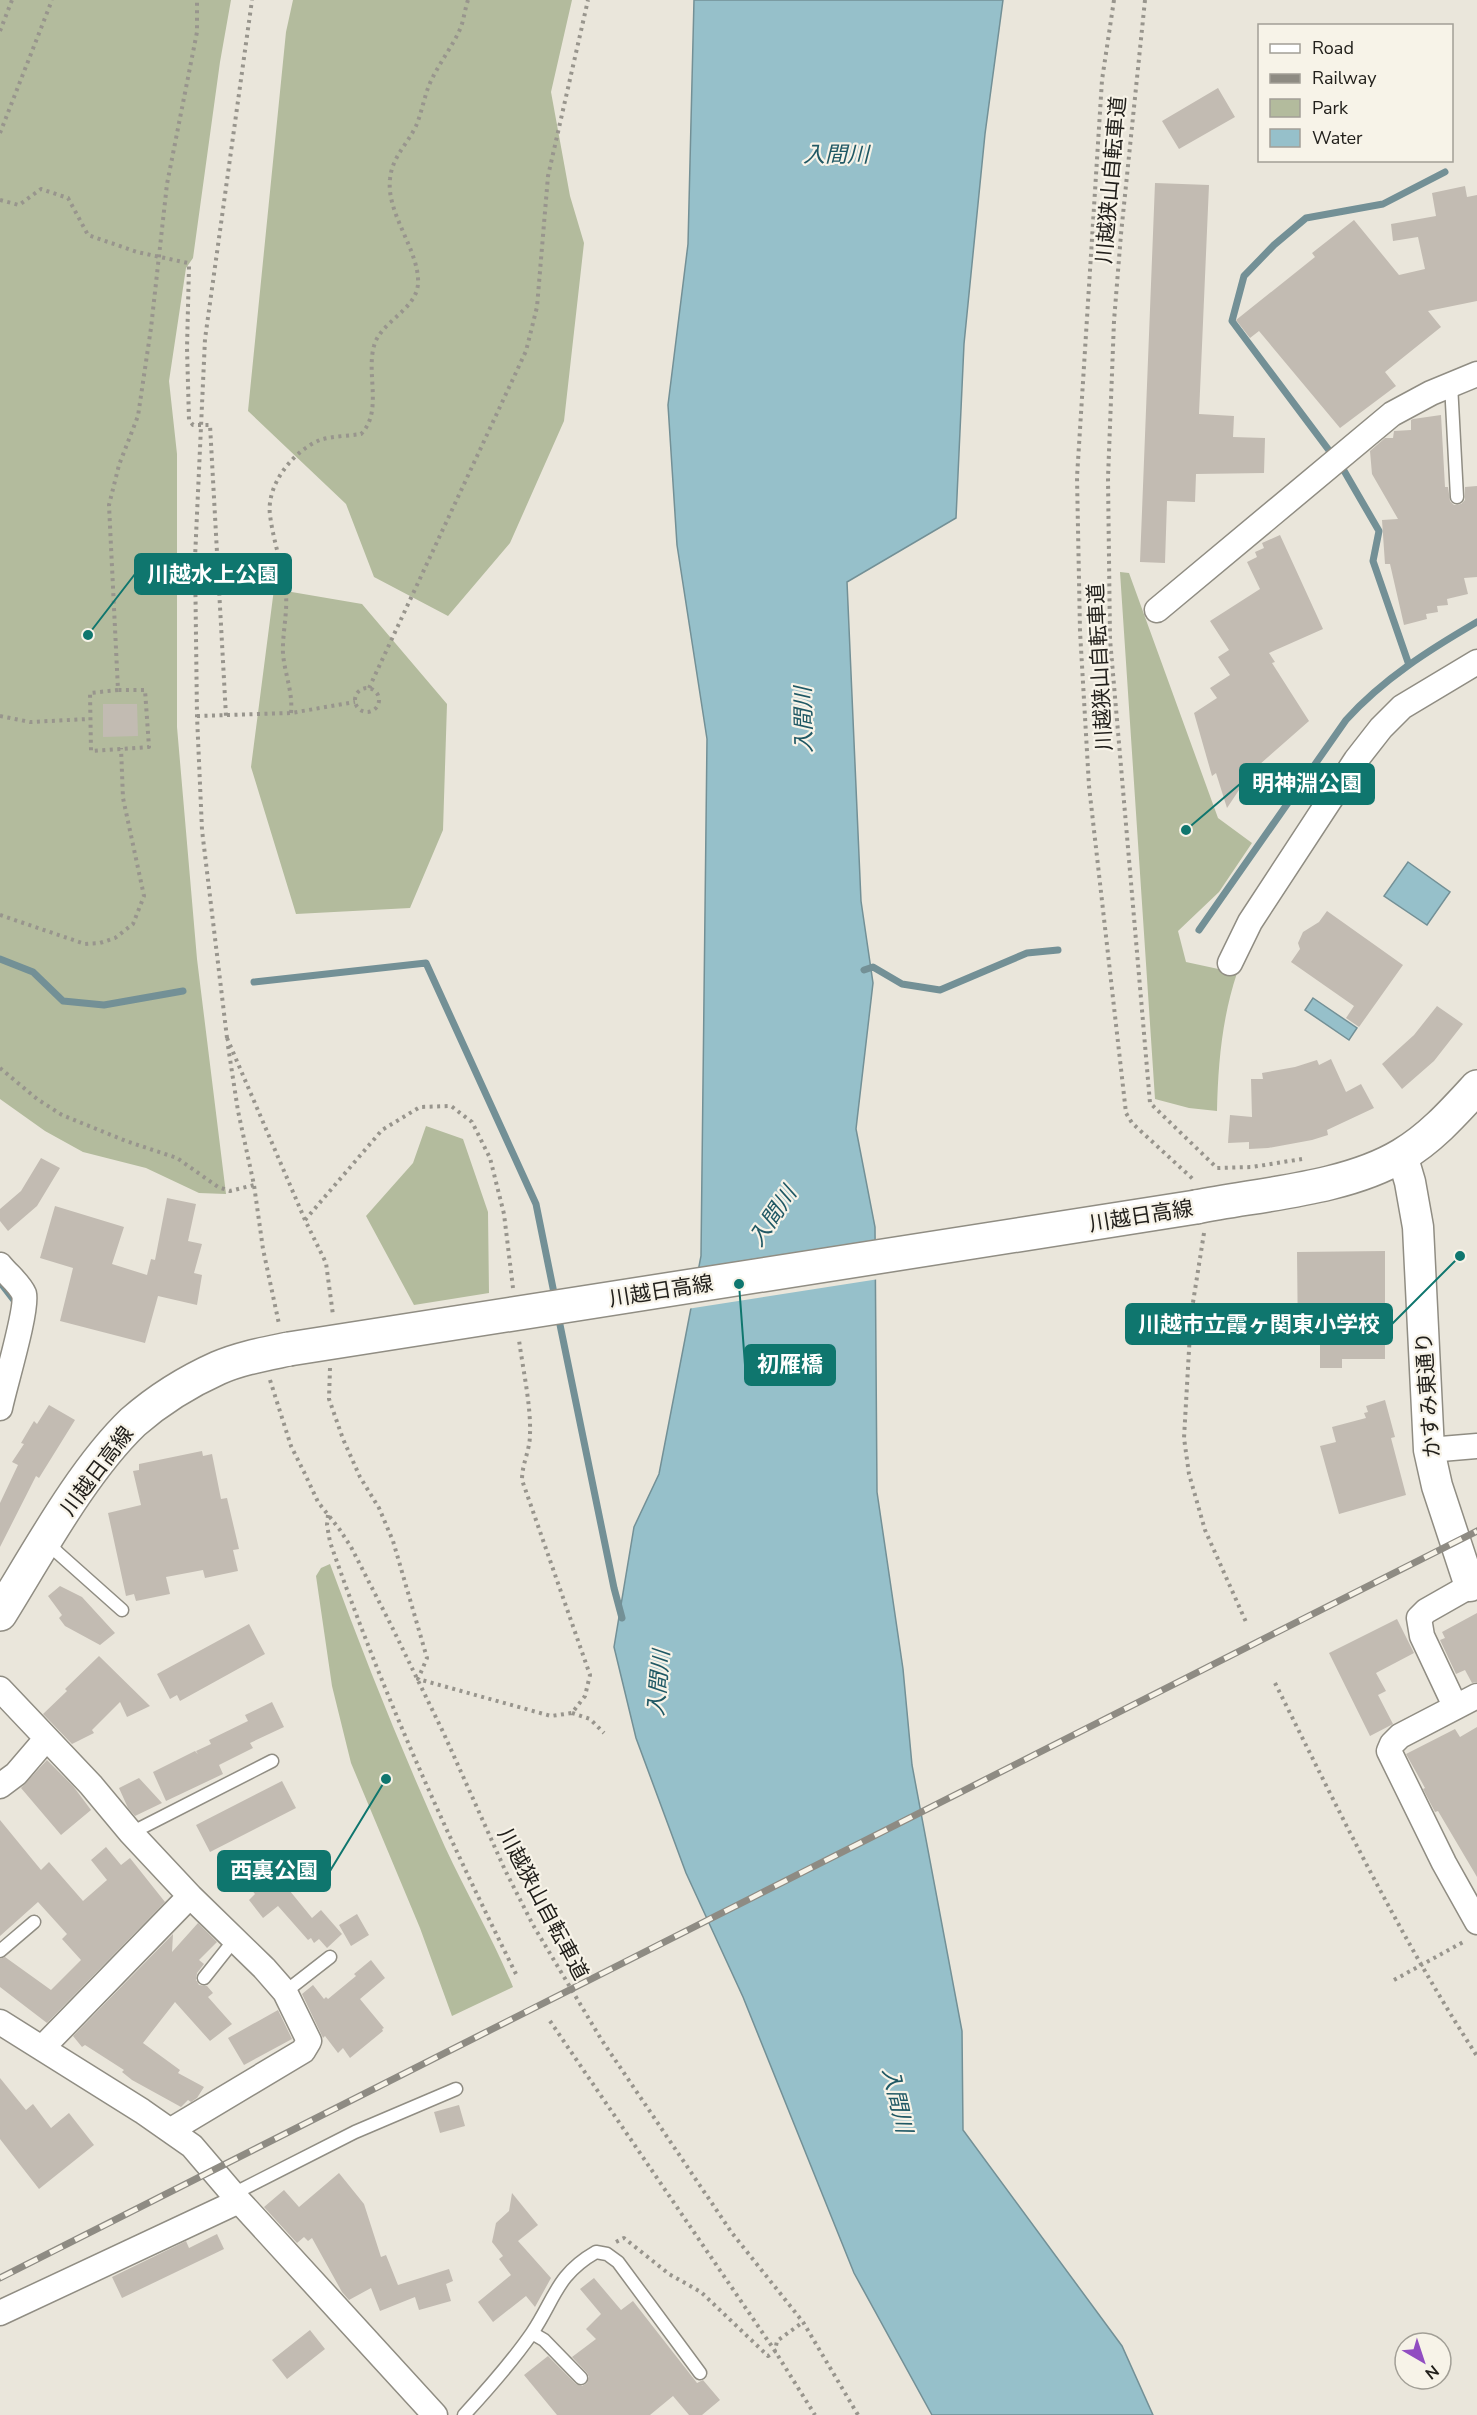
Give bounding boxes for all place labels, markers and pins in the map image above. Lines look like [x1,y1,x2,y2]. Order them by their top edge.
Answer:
callout: 川越水上公園 [135,554,291,594]
callout: 明神淵公園 [1240,764,1374,804]
callout: 川越市立霞ヶ関東小学校 [1126,1304,1392,1344]
callout: 初雁橋 [745,1345,835,1385]
callout: 西裏公園 [218,1851,330,1891]

